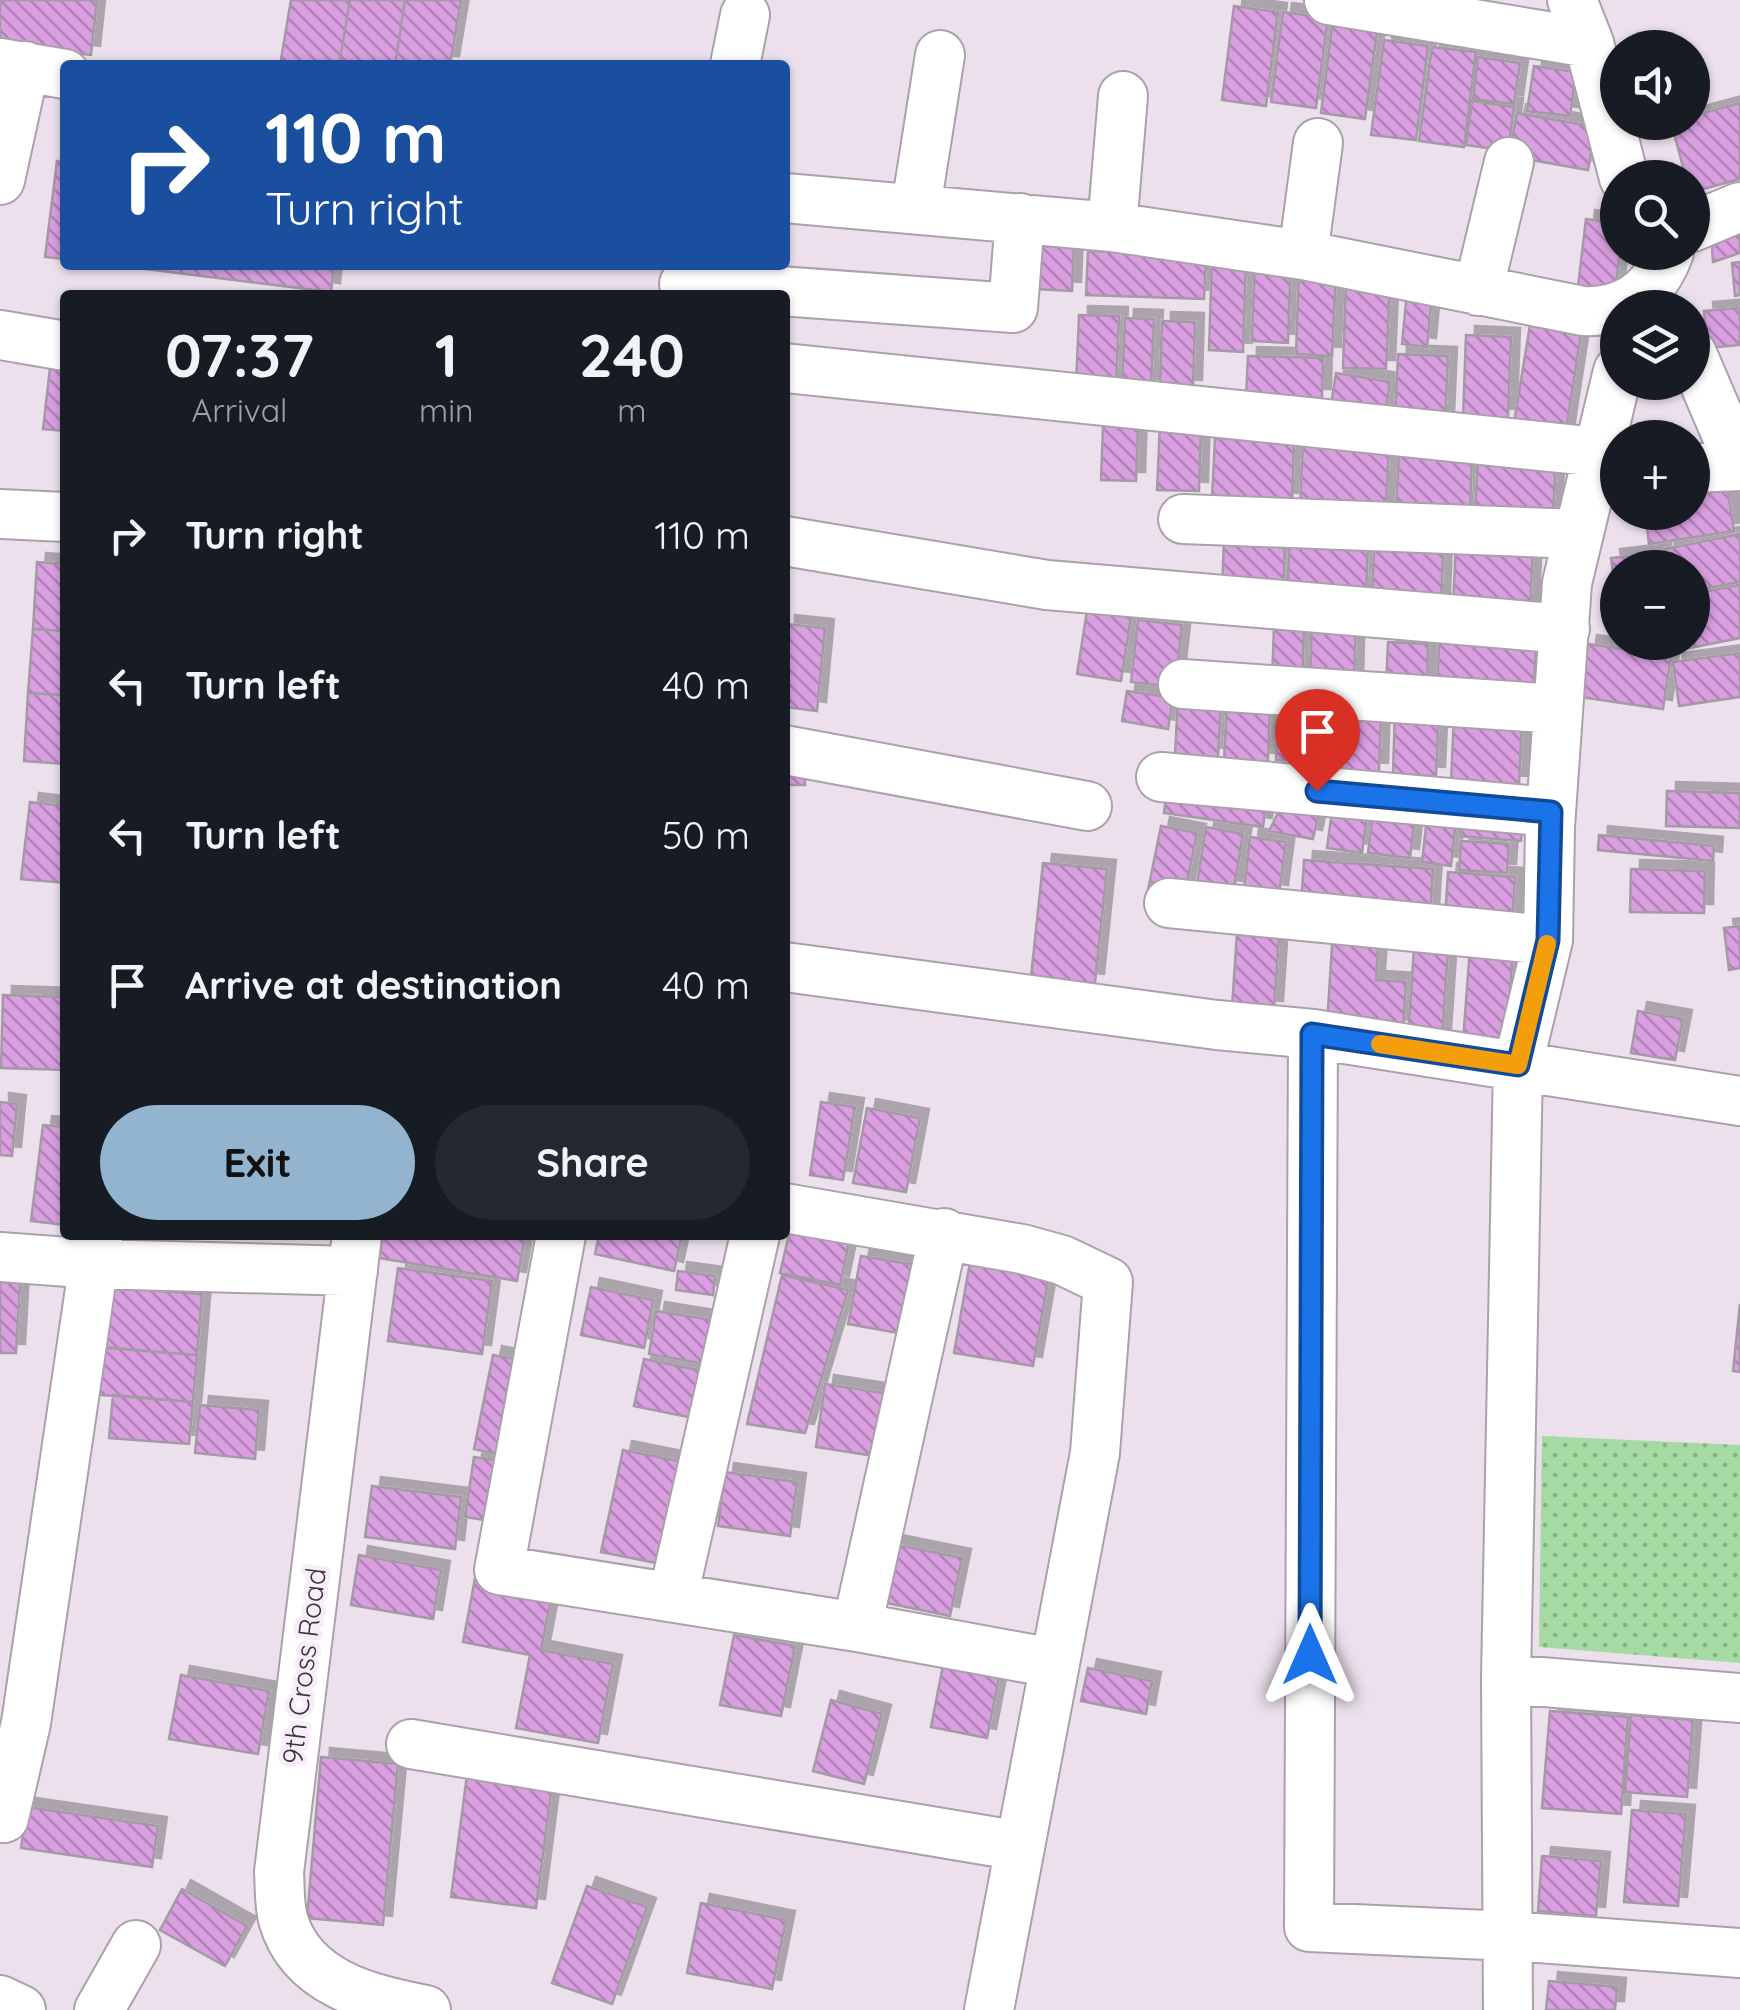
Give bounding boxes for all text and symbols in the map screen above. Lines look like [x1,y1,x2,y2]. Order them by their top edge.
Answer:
map controls [1600,30,1710,660]
button: sound [1600,30,1710,140]
text: 110 m [265,93,447,181]
icon: right [100,100,230,230]
button: search [1600,160,1710,270]
text: Turn right [265,180,464,236]
button: layers [1600,290,1710,400]
text: 07:37 [165,317,314,392]
text: 1 [435,317,458,392]
text: 240 [579,317,685,392]
text: Arrival [192,390,287,430]
text: min [419,390,474,430]
text: m [617,390,646,430]
button: + [1600,420,1710,530]
icon: right [100,508,155,563]
text: Turn right [185,511,364,559]
text: 110 m [654,511,750,559]
button: − [1600,550,1710,660]
icon: left [100,658,155,713]
text: Turn left [185,661,341,709]
text: 40 m [662,661,750,709]
pin [1275,689,1360,792]
icon: arrive [1290,704,1345,759]
icon: left [100,808,155,863]
text: Turn left [185,811,341,859]
text: 50 m [662,811,750,859]
icon: arrive [100,958,155,1013]
text: Arrive at destination [185,961,562,1009]
text: 40 m [662,961,750,1009]
button: Exit [100,1105,415,1220]
button: Share [435,1105,750,1220]
street label: 9th Cross Road [274,1566,333,1766]
position arrow [1258,1603,1362,1707]

